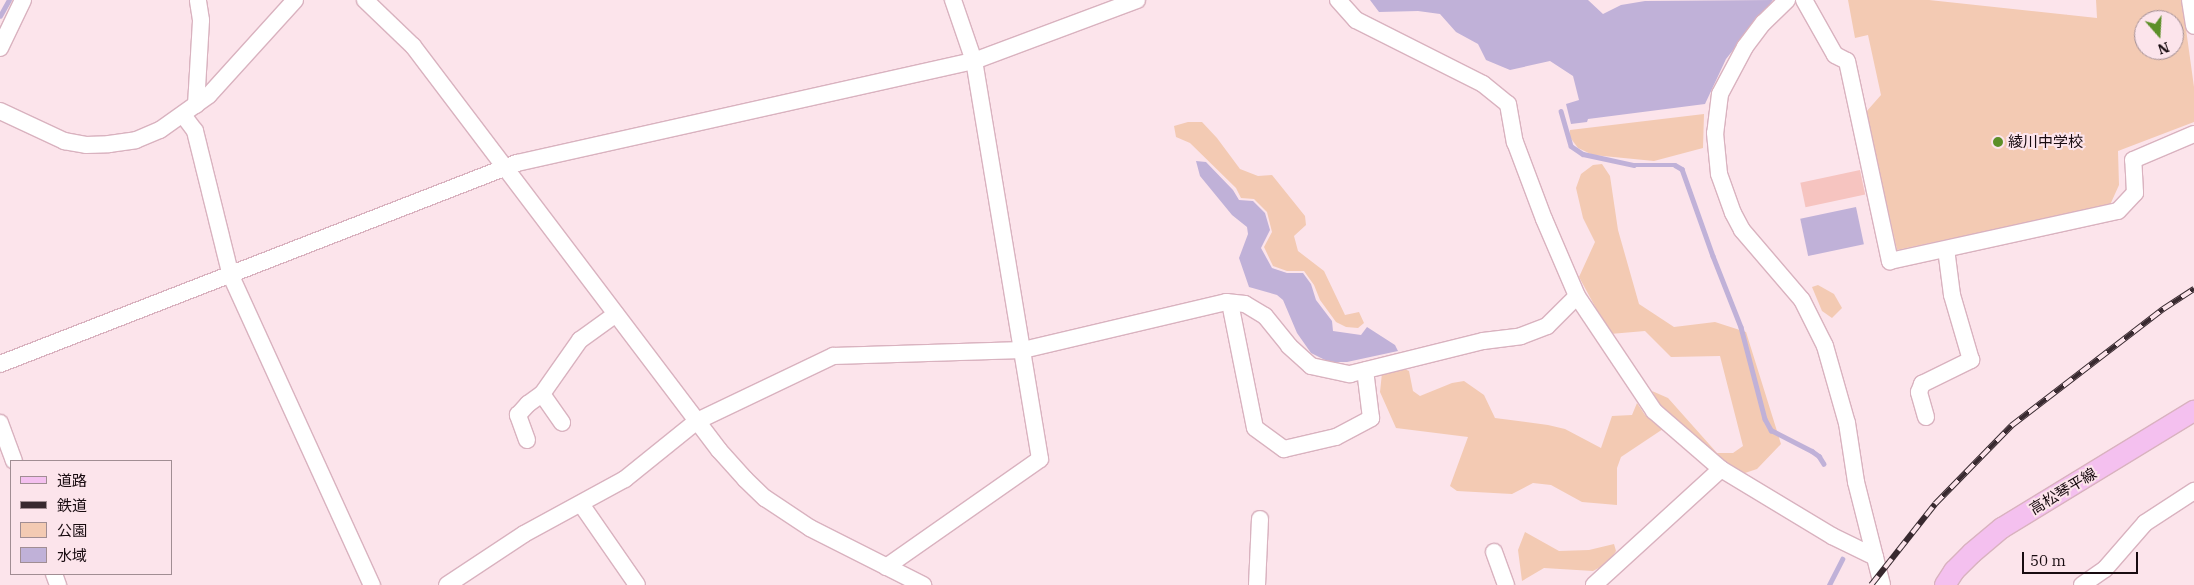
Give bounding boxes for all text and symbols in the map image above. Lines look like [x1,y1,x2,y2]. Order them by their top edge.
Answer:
north arrow [2134,10,2184,60]
text: N [2155,38,2172,59]
place label: 綾川中学校 [2008,133,2083,151]
marker: 綾川中学校 [1992,136,2004,148]
legend [10,460,172,575]
street label: 高松琴平線 [2026,464,2100,518]
text: 道路 [57,471,87,490]
text: 鉄道 [57,496,87,515]
text: 公園 [57,521,87,540]
scale bar [2024,542,2140,574]
text: 水域 [57,546,87,565]
text: 50 m [2030,551,2066,570]

